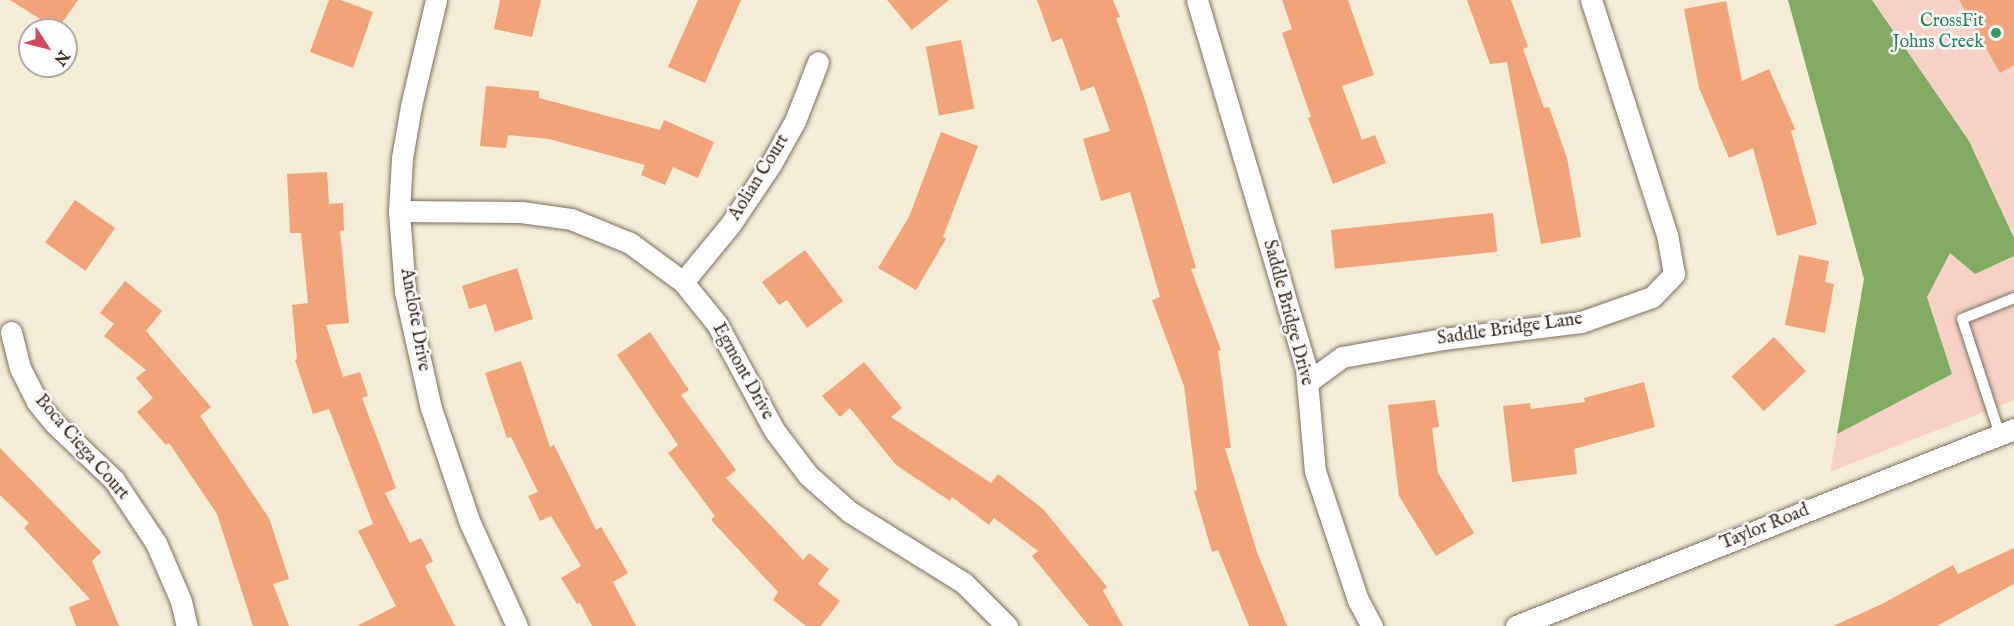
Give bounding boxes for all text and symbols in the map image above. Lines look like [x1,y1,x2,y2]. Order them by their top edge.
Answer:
place label: CrossFit Johns Creek [1893,12,1984,54]
north arrow [18,18,78,78]
marker: CrossFit Johns Creek [1989,26,2003,40]
text: N [49,46,73,69]
street label: Aolian Court [725,131,795,225]
street label: Saddle Bridge Drive [1257,238,1317,388]
street label: Anclote Drive [394,267,434,373]
street label: Saddle Bridge Lane [1436,309,1584,351]
street label: Egmont Drive [707,320,777,424]
street label: Boca Ciega Court [29,391,133,505]
street label: Taylor Road [1718,500,1812,556]

